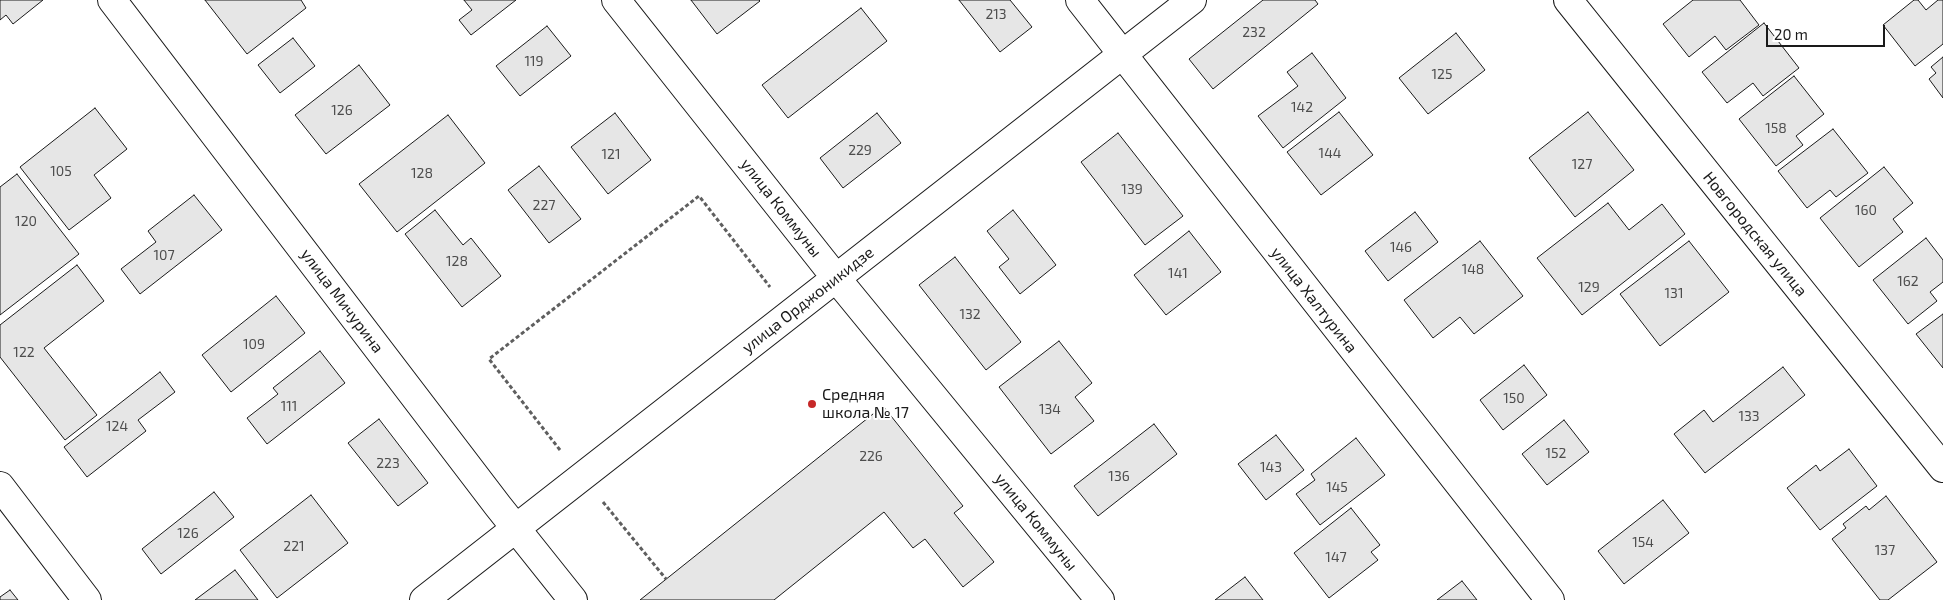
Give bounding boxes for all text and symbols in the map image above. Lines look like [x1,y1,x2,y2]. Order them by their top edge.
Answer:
house number: 213 [985,6,1007,22]
scale bar [1768,15,1887,47]
house number: 232 [1242,24,1266,40]
text: 20 m [1774,25,1808,43]
house number: 119 [524,53,544,69]
house number: 125 [1432,66,1452,82]
house number: 142 [1291,99,1313,115]
house number: 126 [331,102,353,118]
house number: 158 [1765,120,1787,136]
house number: 229 [848,142,872,158]
house number: 144 [1319,145,1341,161]
house number: 121 [601,146,621,162]
street label: улица Коммуны [736,155,826,261]
house number: 127 [1572,156,1592,172]
house number: 105 [50,163,72,179]
house number: 128 [411,165,433,181]
street label: Новгородская улица [1699,168,1811,300]
house number: 139 [1121,181,1143,197]
house number: 227 [533,197,555,213]
house number: 160 [1855,202,1877,218]
house number: 120 [15,213,37,229]
house number: 146 [1390,239,1412,255]
street label: улица Орджоникидзе [738,243,878,357]
street label: улица Халтурина [1267,243,1361,357]
street label: улица Мичурина [297,245,387,357]
house number: 107 [153,247,175,263]
house number: 128 [446,253,468,269]
house number: 148 [1462,261,1484,277]
house number: 141 [1168,265,1188,281]
house number: 162 [1897,273,1919,289]
house number: 129 [1578,279,1600,295]
house number: 131 [1665,285,1683,301]
house number: 132 [959,306,981,322]
house number: 109 [243,336,265,352]
house number: 122 [13,344,35,360]
place label: Средняя школа № 17 [822,385,909,423]
house number: 150 [1503,390,1525,406]
house number: 111 [281,398,297,414]
marker: Средняя школа № 17 [806,398,818,410]
house number: 134 [1039,401,1061,417]
house number: 133 [1738,408,1760,424]
house number: 124 [106,418,128,434]
house number: 152 [1546,445,1566,461]
house number: 226 [859,448,883,464]
house number: 223 [376,455,400,471]
house number: 143 [1260,459,1282,475]
house number: 136 [1108,468,1130,484]
street label: улица Коммуны [991,469,1081,575]
house number: 145 [1326,479,1348,495]
house number: 126 [177,525,199,541]
house number: 154 [1632,534,1654,550]
house number: 221 [283,538,305,554]
house number: 137 [1875,542,1895,558]
house number: 147 [1325,549,1347,565]

